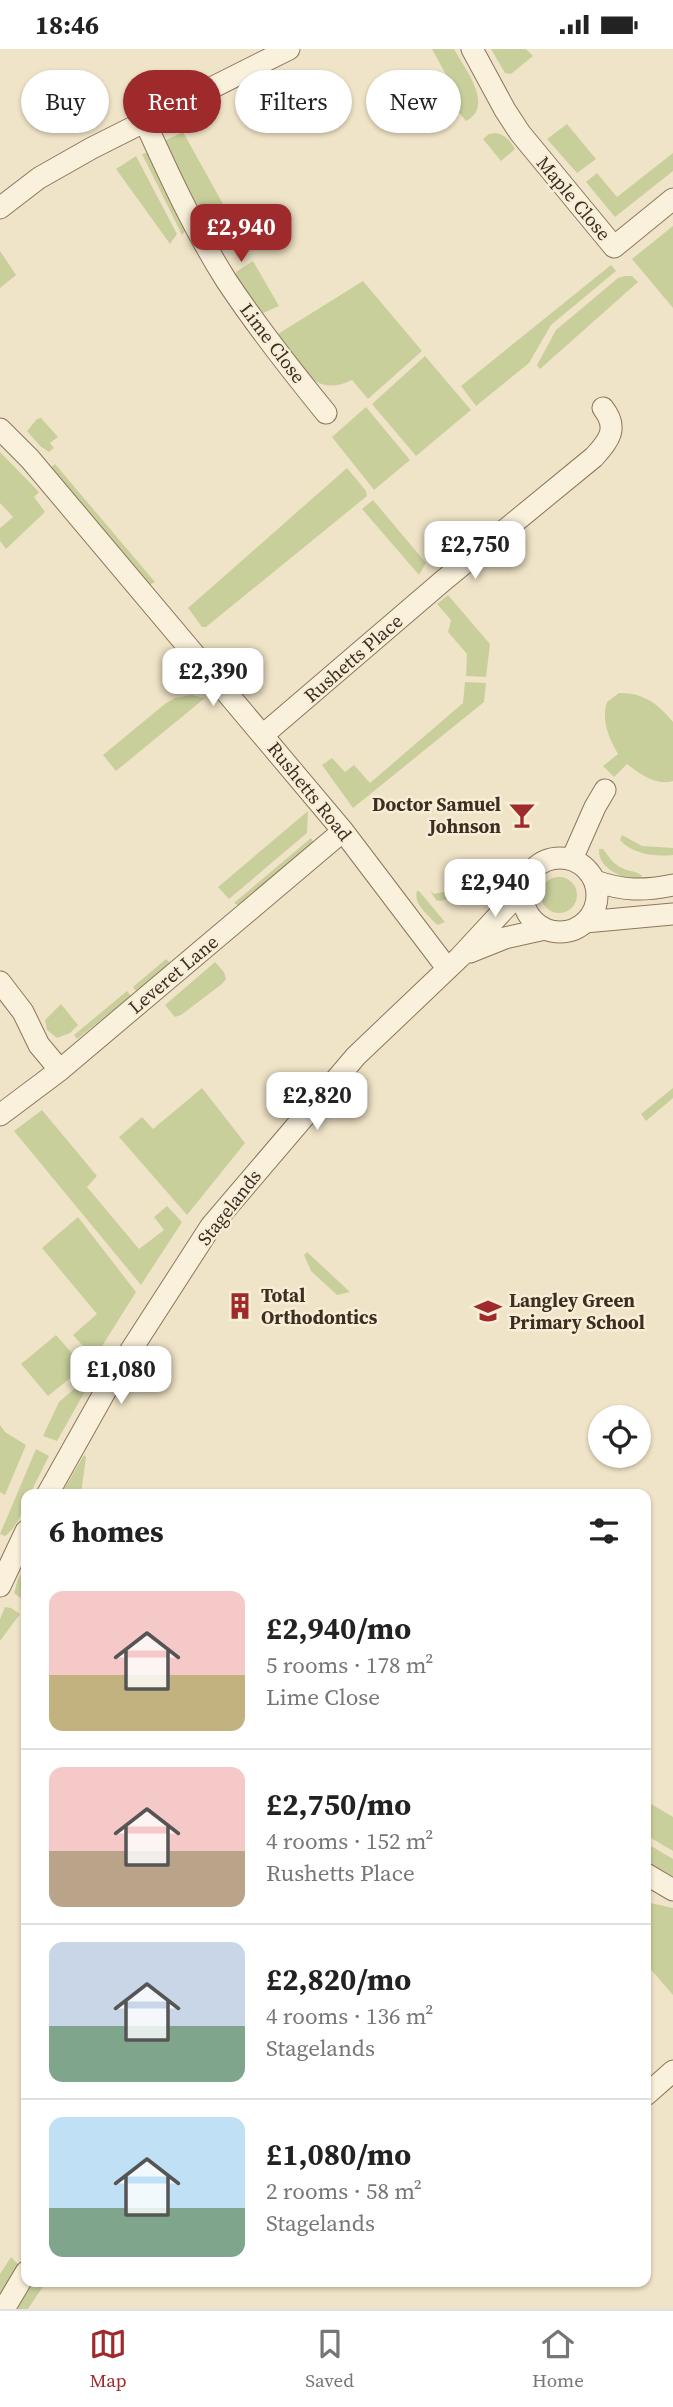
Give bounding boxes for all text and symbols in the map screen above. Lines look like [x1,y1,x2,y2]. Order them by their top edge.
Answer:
text: 18:46 [35,7,99,43]
chip: Buy [21,70,109,133]
chip: Rent [123,70,221,133]
chip: Filters [235,70,352,133]
chip: New [366,70,461,133]
street label: Maple Close [531,150,617,246]
pin: £2,940 [184,205,298,264]
text: £2,940 [206,211,276,243]
street label: Lime Close [234,298,312,388]
pin: £2,750 [418,521,532,581]
text: £2,750 [440,528,510,560]
street label: Rushetts Place [298,608,408,708]
pin: £2,390 [156,649,270,708]
text: £2,390 [178,655,248,687]
street label: Rushetts Road [262,736,358,846]
place label: Doctor Samuel Johnson [372,791,501,839]
bar icon: Doctor Samuel Johnson [507,800,537,830]
pin: £2,940 [438,859,552,919]
text: £2,940 [460,866,530,898]
street label: Leveret Lane [123,929,223,1019]
pin: £2,820 [260,1073,374,1132]
text: £2,820 [282,1079,352,1111]
street label: Stagelands [191,1164,267,1250]
place label: Total Orthodontics [261,1282,378,1330]
place label: Langley Green Primary School [509,1287,645,1335]
building icon: Total Orthodontics [225,1291,255,1321]
school or university icon: Langley Green Primary School [473,1296,503,1326]
pin: £1,080 [64,1347,178,1406]
text: £1,080 [86,1353,156,1385]
map controls [588,1405,651,1468]
button: locate [588,1405,651,1468]
text: 6 homes [49,1511,164,1552]
icon: filters [585,1512,623,1550]
text: £2,940/mo [266,1608,411,1649]
icon: home [105,1619,189,1703]
text: 5 rooms · 178 m² [266,1649,433,1681]
text: Lime Close [266,1681,380,1713]
text: £2,750/mo [266,1784,411,1825]
icon: home [105,1795,189,1879]
text: 4 rooms · 152 m² [266,1825,433,1857]
text: Rushetts Place [266,1857,415,1889]
text: £2,820/mo [266,1959,411,2000]
icon: home [105,1970,189,2054]
text: 4 rooms · 136 m² [266,2000,433,2032]
text: Stagelands [266,2032,375,2064]
text: £1,080/mo [266,2134,411,2175]
icon: home [105,2145,189,2229]
text: 2 rooms · 58 m² [266,2175,422,2207]
text: Stagelands [266,2207,375,2239]
tab: Map [89,2325,127,2393]
tab: Saved [305,2325,354,2393]
tab: Home [532,2325,584,2393]

